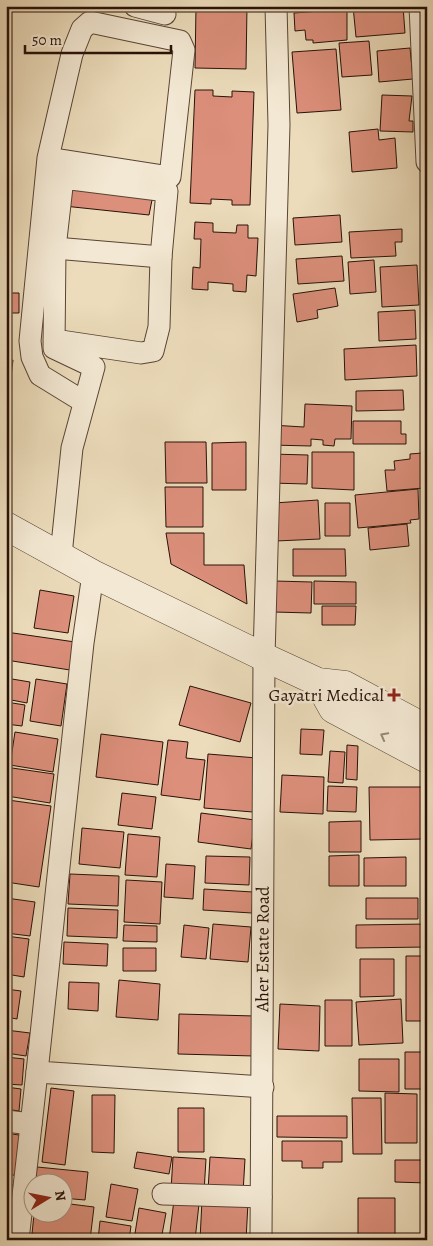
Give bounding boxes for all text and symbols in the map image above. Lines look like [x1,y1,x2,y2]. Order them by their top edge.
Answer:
scale bar [25,22,171,54]
text: 50 m [32,30,62,50]
place label: Gayatri Medical [269,683,385,707]
marker: Gayatri Medical [388,689,400,701]
one-way arrow [380,732,389,742]
street label: Aher Estate Road [250,886,275,1013]
north arrow [22,1174,72,1224]
text: N [50,1189,71,1203]

